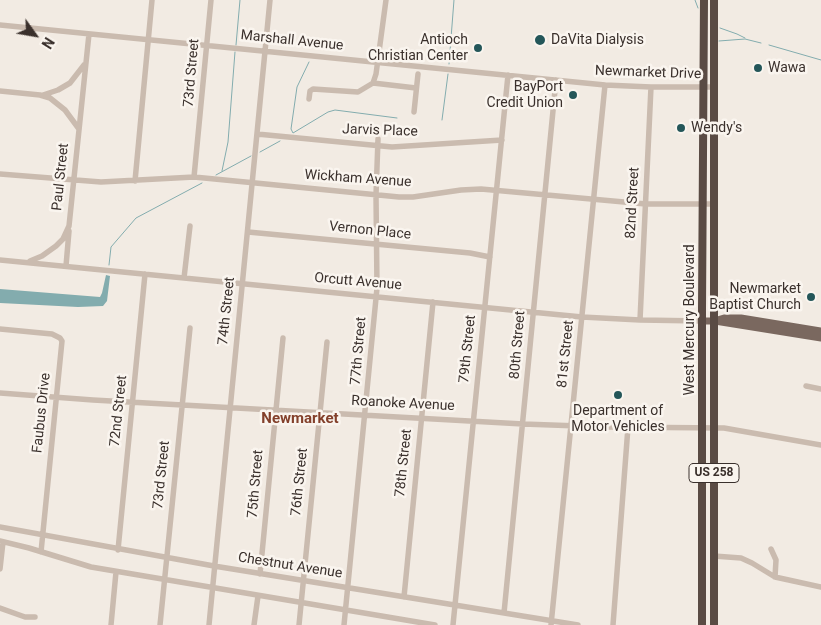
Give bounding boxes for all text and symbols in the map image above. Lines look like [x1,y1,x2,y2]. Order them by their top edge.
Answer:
north arrow [10,10,60,60]
street label: Marshall Avenue [240,27,344,55]
place label: Antioch Christian Center [368,32,468,64]
place label: DaVita Dialysis [551,32,644,48]
marker: DaVita Dialysis [533,33,547,47]
text: N [38,35,57,51]
street label: 73rd Street [181,38,203,108]
marker: Antioch Christian Center [472,42,484,54]
place label: Wawa [768,60,806,76]
marker: Wawa [752,62,764,74]
street label: Newmarket Drive [595,63,701,83]
place label: BayPort Credit Union [487,79,563,111]
marker: BayPort Credit Union [567,89,579,101]
place label: Wendy's [691,120,742,136]
street label: Jarvis Place [342,121,418,141]
marker: Wendy's [675,122,687,134]
street label: Paul Street [49,142,73,212]
street label: Wickham Avenue [304,167,412,191]
street label: 82nd Street [623,167,643,239]
street label: Vernon Place [328,218,412,244]
street label: West Mercury Boulevard [682,244,698,396]
street label: Orcutt Avenue [314,270,402,294]
street label: 74th Street [215,276,239,346]
place label: Newmarket Baptist Church [709,281,801,314]
marker: Newmarket Baptist Church [805,291,817,303]
street label: 80th Street [507,310,529,380]
street label: 79th Street [456,314,480,384]
street label: 77th Street [348,316,370,386]
street label: 81st Street [554,319,578,389]
street label: Faubus Drive [29,372,55,454]
street label: 72nd Street [107,374,131,448]
marker: Department of Motor Vehicles [612,389,624,401]
street label: Roanoke Avenue [351,393,455,415]
place label: Department of Motor Vehicles [571,403,665,436]
district label: Newmarket [261,410,339,428]
street label: 78th Street [392,428,416,498]
street label: 73rd Street [150,440,174,510]
street label: 76th Street [288,447,312,517]
street label: 75th Street [245,449,267,519]
road number: US 258 [689,463,739,482]
street label: Chestnut Avenue [237,549,343,583]

